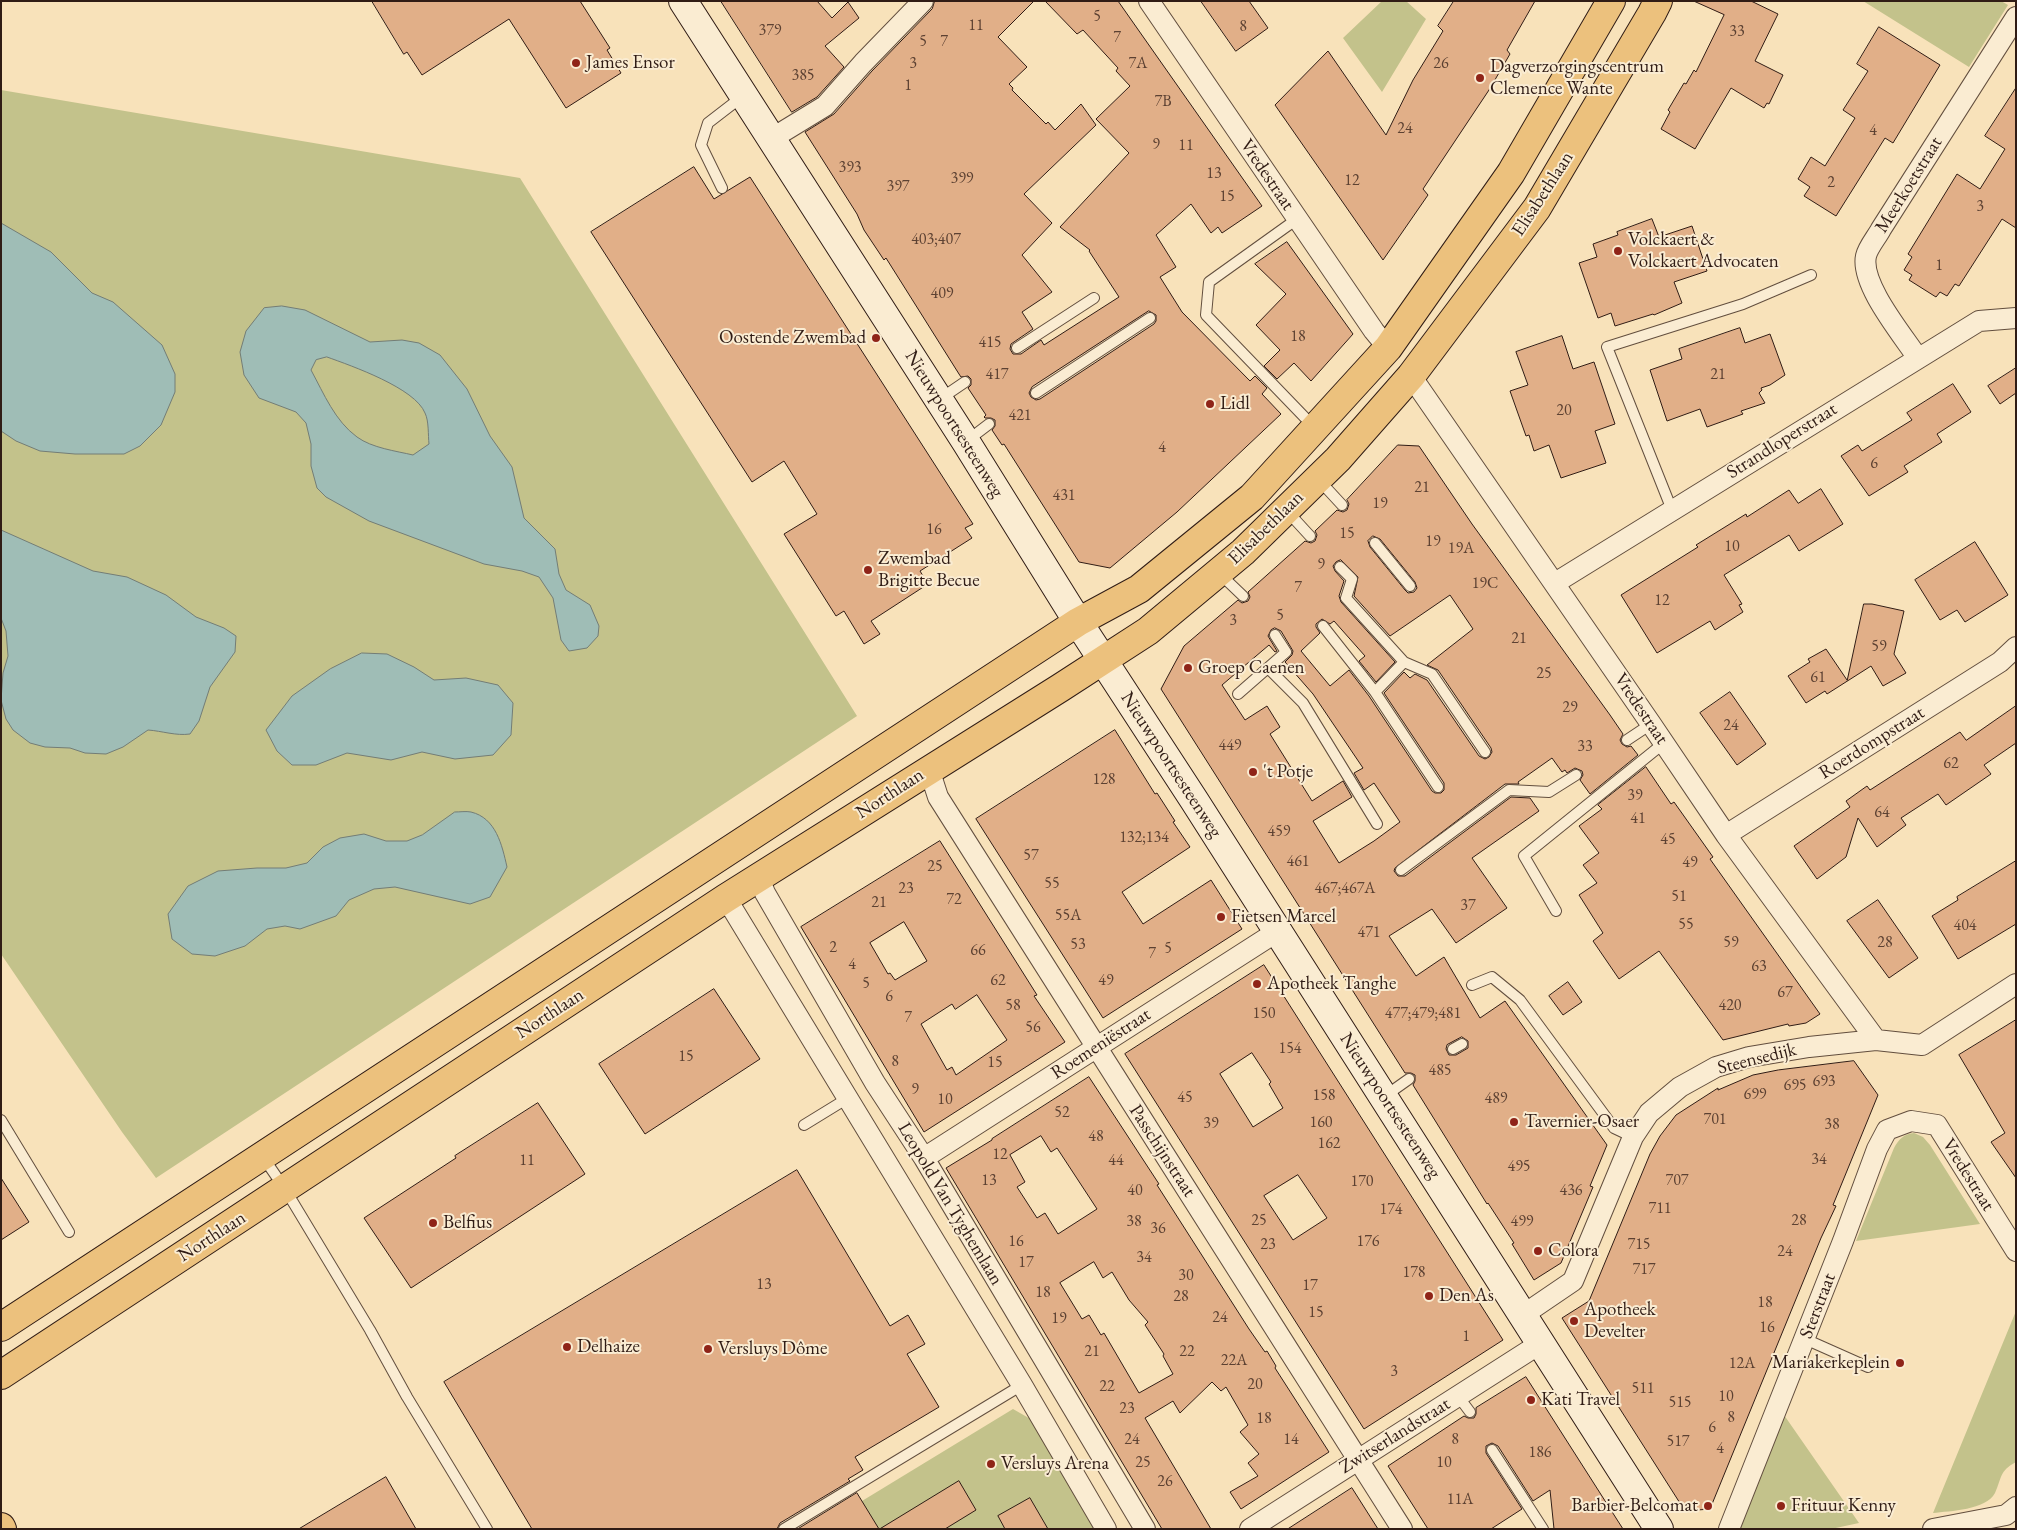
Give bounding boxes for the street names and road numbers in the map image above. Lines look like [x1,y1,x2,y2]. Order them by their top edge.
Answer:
street label: Meerkoetstraat [1870,133,1948,237]
street label: Vredestraat [1235,135,1299,215]
street label: Elisabethlaan [1507,147,1579,241]
street label: Nieuwpoortsesteenweg [900,346,1008,502]
street label: Strandloperstraat [1723,398,1841,484]
street label: Elisabethlaan [1223,486,1309,570]
street label: Vredestraat [1609,669,1673,749]
street label: Nieuwpoortsesteenweg [1115,688,1227,842]
street label: Roerdompstraat [1815,702,1929,784]
street label: Northlaan [852,764,928,824]
street label: Northlaan [512,984,588,1044]
street label: Roemeniëstraat [1047,1003,1155,1085]
street label: Nieuwpoortsesteenweg [1334,1029,1446,1183]
street label: Steensedijk [1715,1038,1799,1080]
street label: Passchijnstraat [1124,1101,1200,1201]
street label: Leopold Van Tyghemlaan [892,1118,1008,1290]
street label: Vredestraat [1937,1135,1999,1215]
street label: Northlaan [174,1207,250,1267]
street label: Sterstraat [1795,1270,1841,1342]
street label: Zwitserlandstraat [1335,1393,1455,1479]

